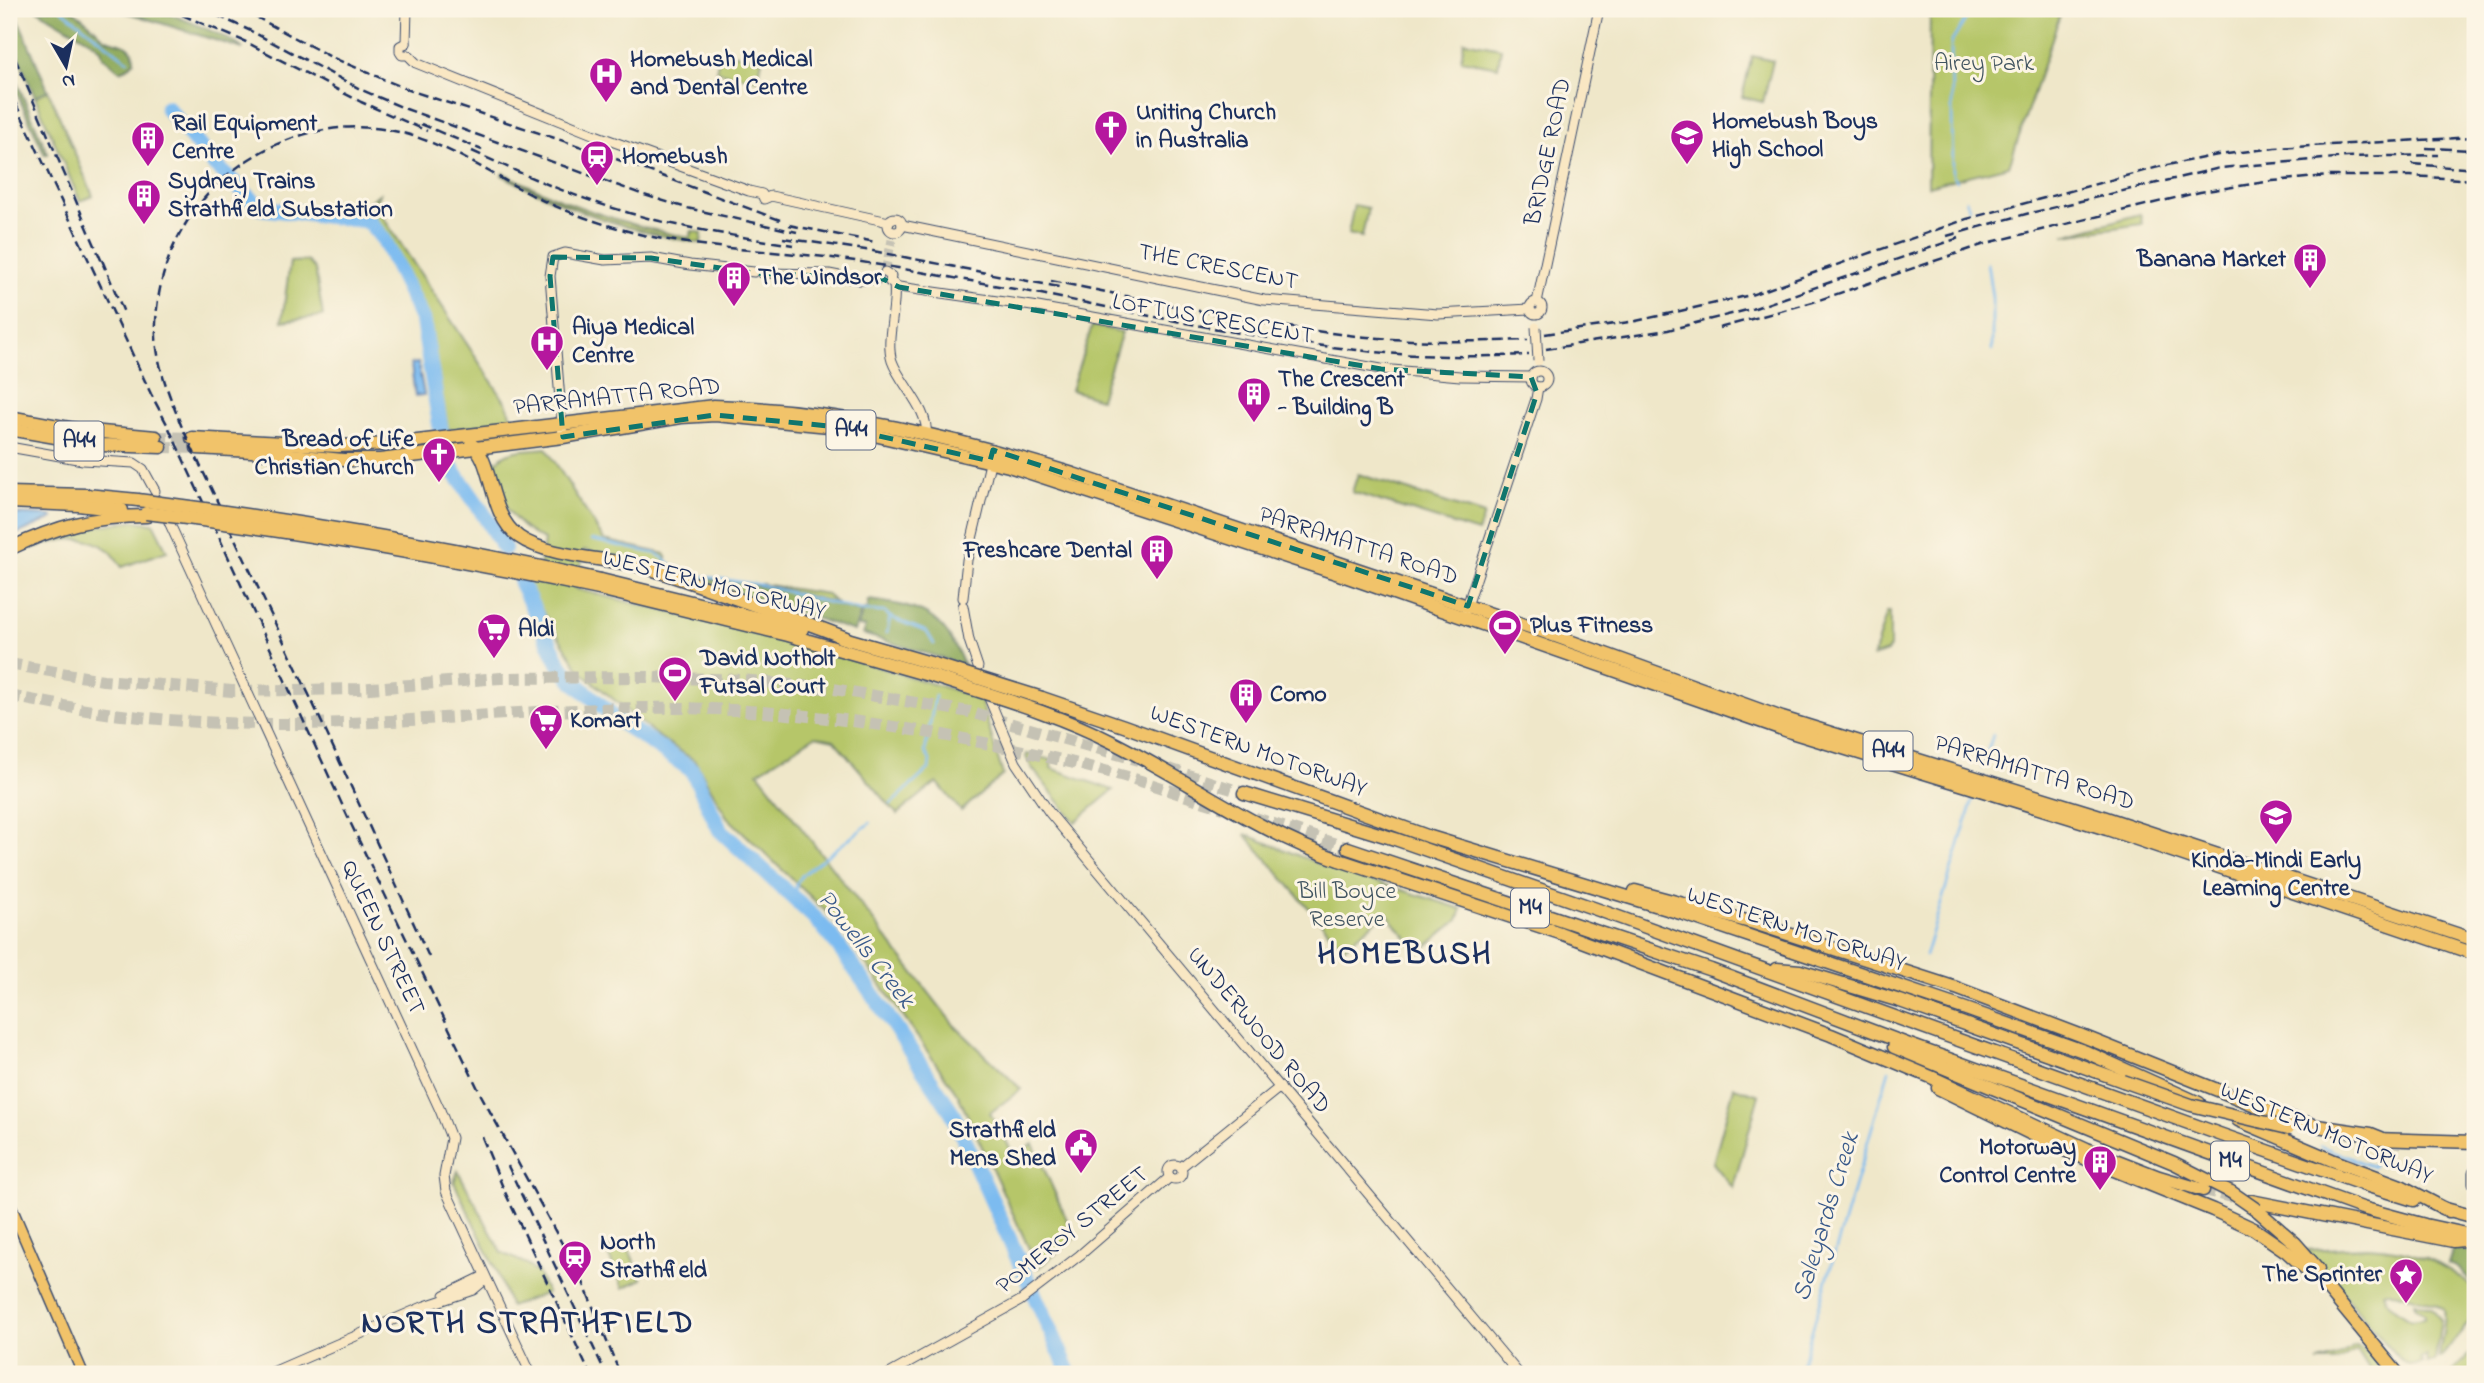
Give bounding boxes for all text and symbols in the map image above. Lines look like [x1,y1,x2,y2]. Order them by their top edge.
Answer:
north arrow [32,32,102,102]
place label: Homebush Medical and Dental Centre [630,43,813,106]
park label: Airey Park [1934,47,2034,83]
hospital icon: Homebush Medical and Dental Centre [587,55,625,104]
text: N [60,66,77,95]
street label: BRIDGE ROAD [1516,75,1582,230]
place label: Uniting Church in Australia [1136,96,1276,159]
place label: Homebush Boys High School [1712,105,1878,169]
place label: Rail Equipment Centre [172,107,318,170]
church icon: Uniting Church in Australia [1092,108,1130,157]
school or university icon: Homebush Boys High School [1668,117,1706,166]
building icon: Rail Equipment Centre [129,119,167,168]
station icon: Homebush [578,138,616,187]
place label: Homebush [622,140,728,175]
place label: Sydney Trains Strathfield Substation [168,165,393,228]
building icon: Sydney Trains Strathfield Substation [125,177,163,226]
street label: THE CRESCENT [1135,235,1301,301]
building icon: Banana Market [2291,241,2329,290]
place label: Banana Market [2136,243,2287,278]
building icon: The Windsor [715,259,753,308]
place label: The Windsor [758,261,882,296]
street label: LOFTUS CRESCENT [1109,285,1317,355]
place label: Aiya Medical Centre [572,311,694,374]
hospital icon: Aiya Medical Centre [528,323,566,372]
place label: The Crescent - Building B [1277,363,1406,427]
street label: PARRAMATTA ROAD [512,370,722,426]
building icon: The Crescent - Building B [1235,375,1273,424]
road number: A44 [826,410,876,450]
road number: A44 [55,422,104,461]
place label: Bread of Life Christian Church [255,423,415,486]
church icon: Bread of Life Christian Church [420,435,458,484]
street label: PARRAMATTA ROAD [1254,498,1462,596]
building icon: Freshcare Dental [1138,532,1176,581]
place label: Freshcare Dental [962,534,1132,569]
street label: WESTERN MOTORWAY [599,541,829,631]
sports icon: Plus Fitness [1486,607,1524,656]
place label: Plus Fitness [1530,609,1653,644]
supermarket icon: Aldi [475,611,513,660]
place label: Aldi [518,613,555,648]
place label: David Notholt Futsal Court [699,642,837,705]
sports icon: David Notholt Futsal Court [656,654,694,703]
building icon: Como [1227,676,1265,725]
place label: Como [1270,678,1327,713]
street label: WESTERN MOTORWAY [1145,696,1371,808]
supermarket icon: Komart [527,702,565,751]
place label: Komart [570,704,642,739]
street label: PARRAMATTA ROAD [1929,727,2139,821]
road number: A44 [1864,732,1912,771]
school or university icon: Kinda-Mindi Early Learning Centre [2257,797,2295,846]
place label: Kinda-Mindi Early Learning Centre [2191,844,2361,908]
street label: QUEEN STREET [331,855,433,1021]
park label: Bill Boyce Reserve [1297,875,1397,938]
street label: WESTERN MOTORWAY [1682,878,1910,982]
water label: Powells Creek [807,883,924,1019]
road number: M4 [1511,888,1549,928]
district label: HOMEBUSH [1317,932,1493,979]
street label: UNDERWOOD ROAD [1177,940,1339,1122]
street label: WESTERN MOTORWAY [2214,1073,2438,1195]
place label: Strathfield Mens Shed [949,1114,1057,1177]
public building icon: Strathfield Mens Shed [1062,1126,1100,1175]
water label: Saleyards Creek [1783,1126,1871,1306]
place label: Motorway Control Centre [1939,1131,2077,1194]
road number: M4 [2211,1142,2249,1180]
building icon: Motorway Control Centre [2081,1143,2119,1192]
street label: POMEROY STREET [989,1158,1157,1304]
place label: North Strathfield [600,1226,708,1289]
station icon: North Strathfield [556,1238,594,1287]
place icon: The Sprinter [2387,1256,2425,1305]
place label: The Sprinter [2262,1258,2383,1293]
district label: NORTH STRATHFIELD [361,1301,695,1348]

